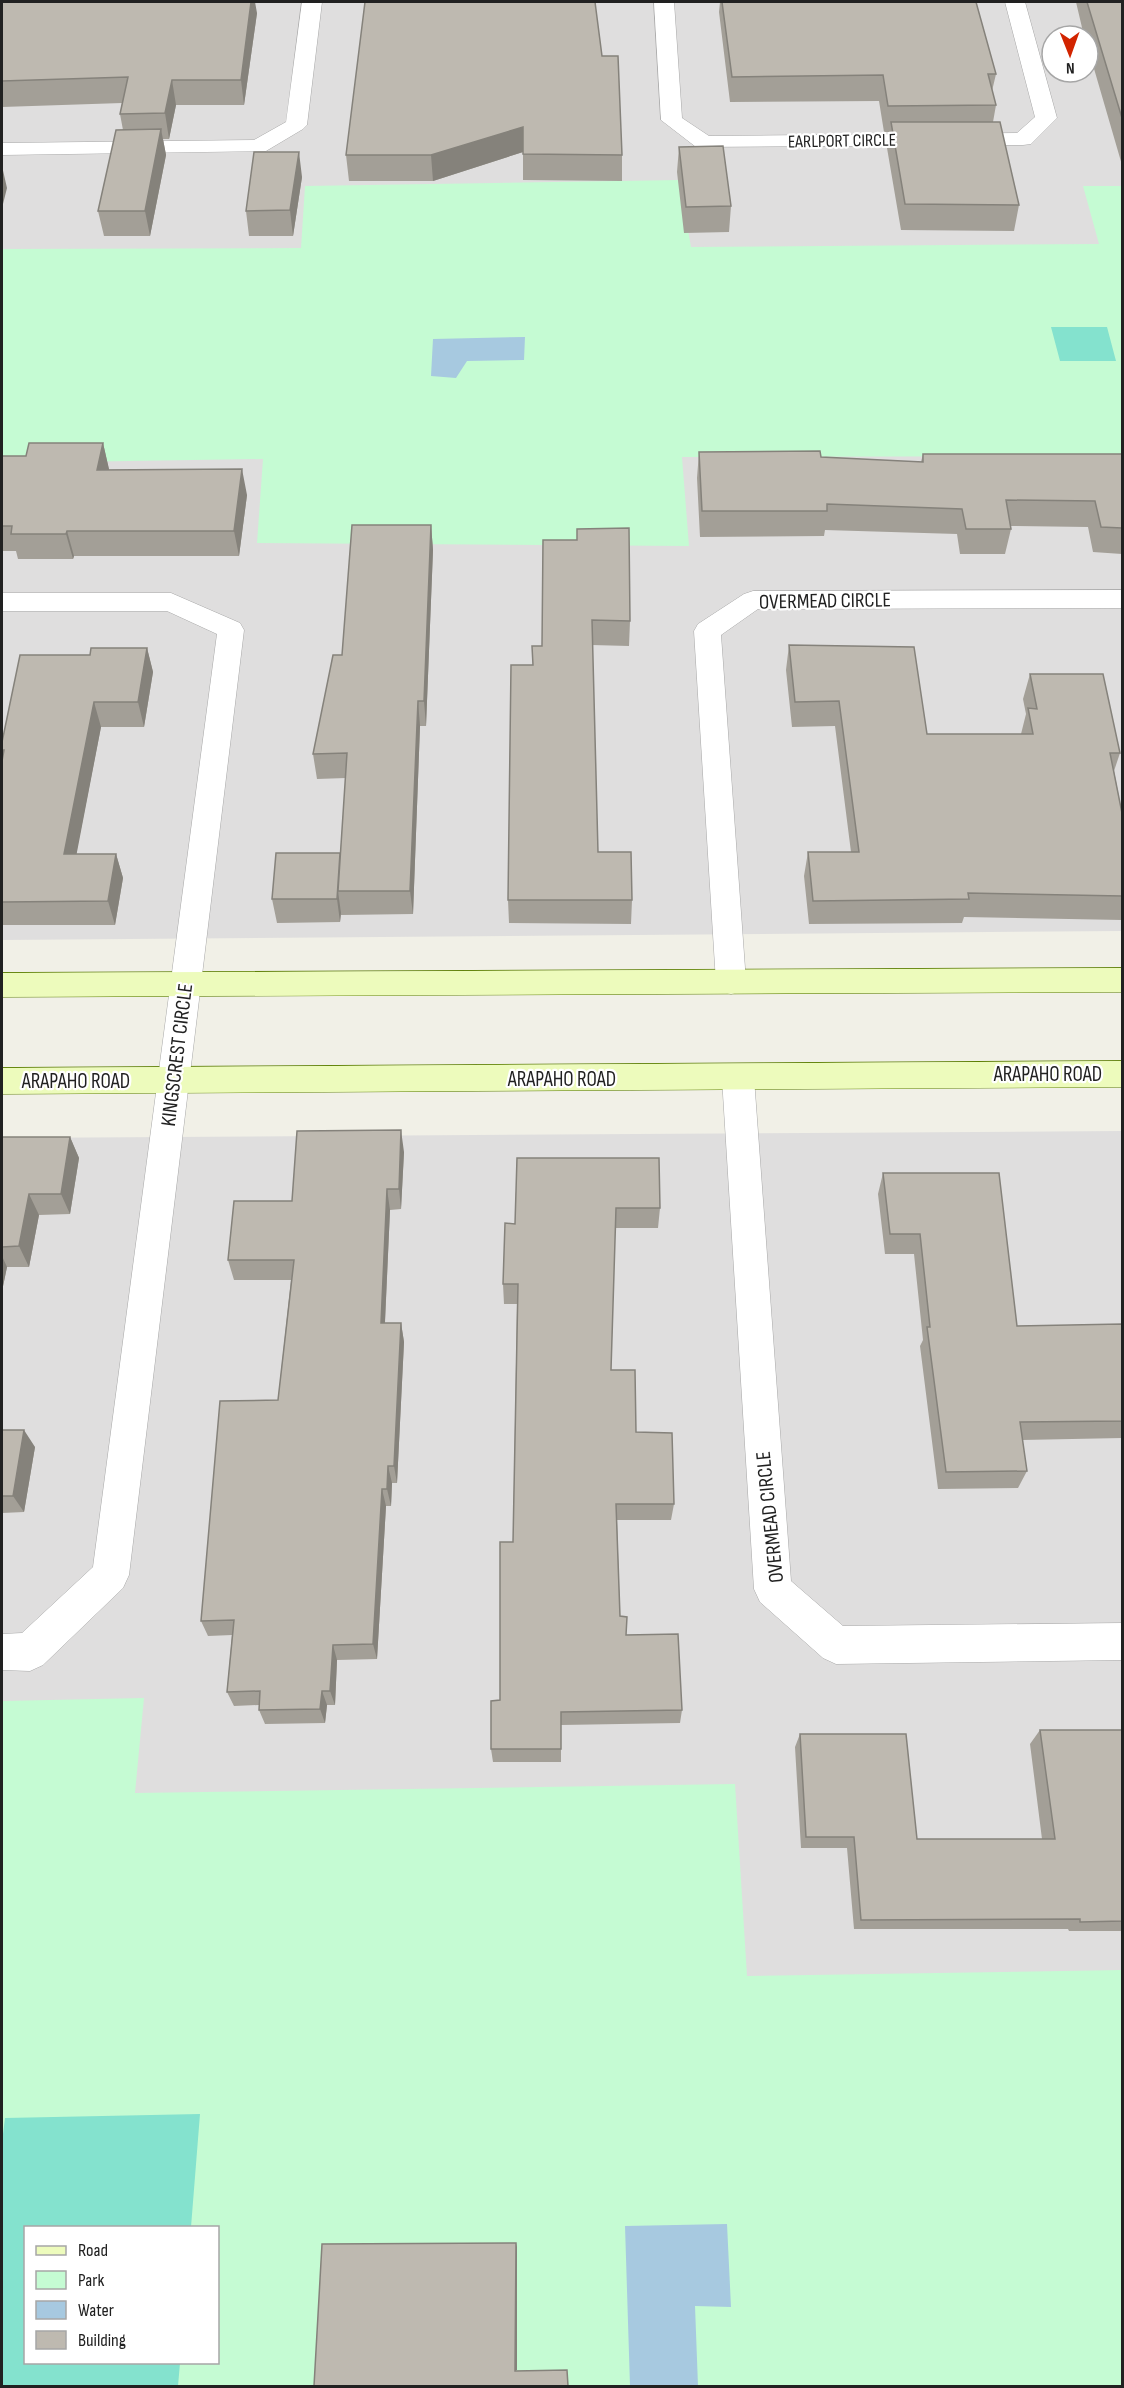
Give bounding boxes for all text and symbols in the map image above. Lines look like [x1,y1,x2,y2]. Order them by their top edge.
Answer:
north arrow [1040,24,1100,84]
text: N [1066,58,1075,77]
street label: EARLPORT CIRCLE [788,130,896,152]
street label: OVERMEAD CIRCLE [759,587,891,615]
street label: KINGSCREST CIRCLE [156,982,198,1128]
street label: ARAPAHO ROAD [993,1062,1102,1087]
street label: ARAPAHO ROAD [507,1067,616,1092]
street label: ARAPAHO ROAD [21,1069,130,1094]
street label: OVERMEAD CIRCLE [751,1450,789,1584]
legend [24,2226,219,2364]
text: Road [78,2240,108,2261]
text: Park [78,2270,104,2291]
text: Water [78,2300,114,2321]
text: Building [78,2330,126,2351]

